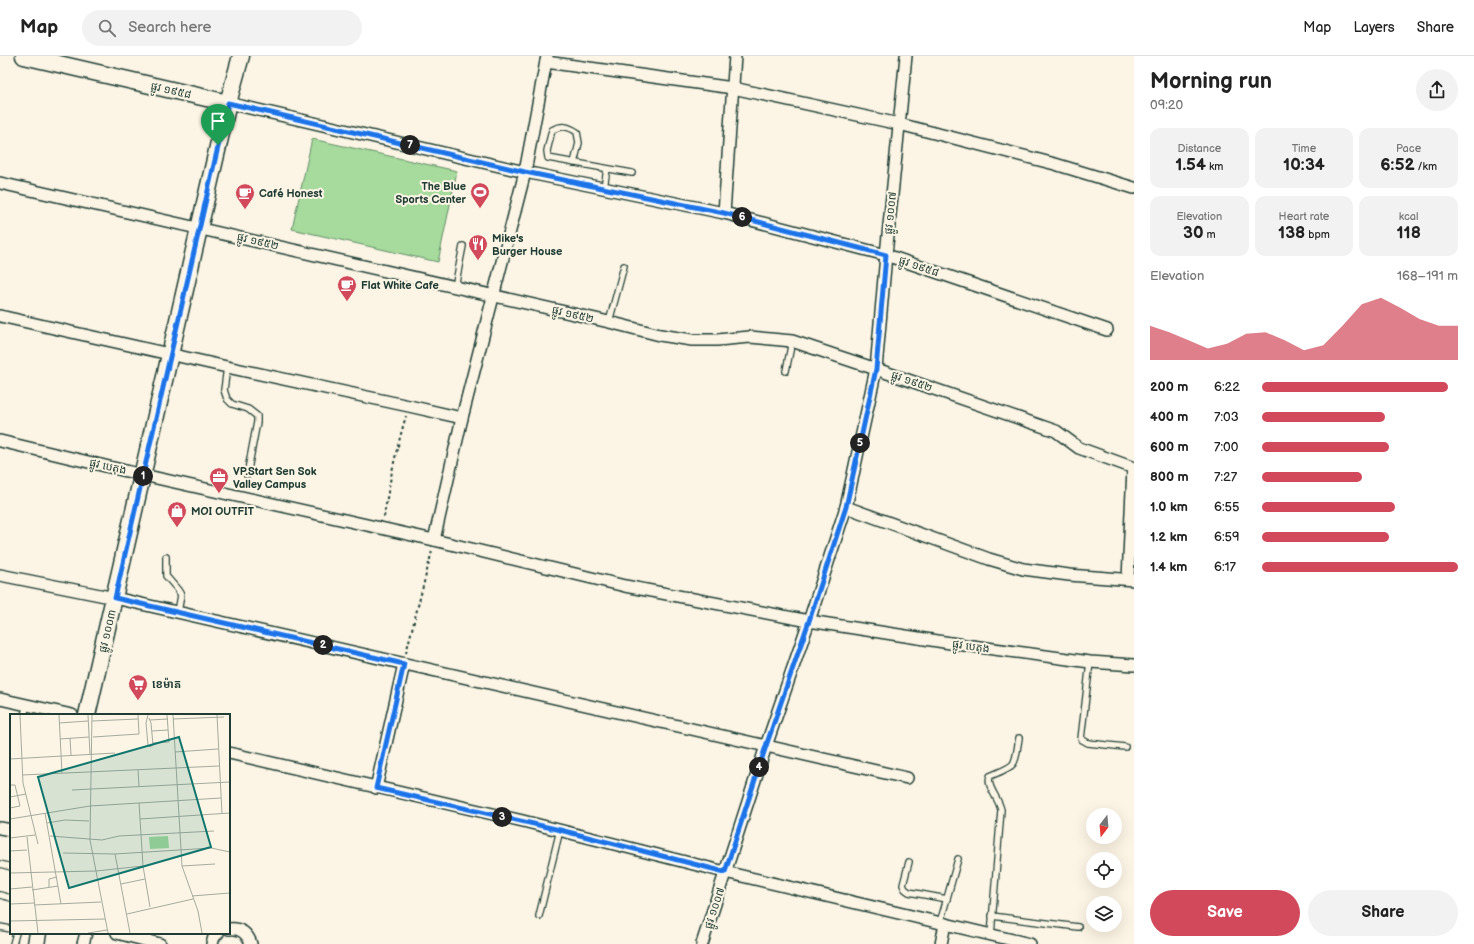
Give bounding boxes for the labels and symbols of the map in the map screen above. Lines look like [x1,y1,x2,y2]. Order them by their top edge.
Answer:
street label: ផ្លូវ ១៩៥៨ [148,79,193,105]
pin [201,104,235,145]
pin: 7 [400,135,420,155]
place label: The Blue Sports Center [396,180,467,206]
sports icon: The Blue Sports Center [469,181,491,209]
cafe icon: Café Honest [234,182,256,210]
place label: Café Honest [259,187,323,200]
street label: ផ្លូវ ១០០៧ [882,191,902,236]
pin: 6 [732,207,752,227]
street label: ផ្លូវ ១៩៥២ [235,230,280,256]
place label: Mike's Burger House [492,232,562,258]
restaurant icon: Mike's Burger House [467,233,489,261]
street label: ផ្លូវ ១៩៥៨ [896,254,941,282]
cafe icon: Flat White Cafe [336,274,358,302]
place label: Flat White Cafe [361,279,439,292]
street label: ផ្លូវ ១៩៥២ [550,303,595,329]
street label: ផ្លូវ ១៩៥២ [888,368,934,398]
pin: 5 [850,433,870,453]
street label: ផ្លូវ បេតុង [87,456,128,480]
place label: VP.Start Sen Sok Valley Campus [233,465,317,491]
pin: 1 [133,466,153,486]
office icon: VP.Start Sen Sok Valley Campus [208,466,230,494]
shop icon: MOI OUTFIT [166,500,188,528]
place label: MOI OUTFIT [191,505,255,518]
street label: ផ្លូវ ១០០៣ [96,608,122,655]
pin: 2 [313,635,333,655]
street label: ផ្លូវ បេតុង [951,637,990,659]
supermarket icon: ខេម៉ាត [127,673,149,701]
place label: ខេម៉ាត [152,677,181,691]
inset map [10,714,230,934]
pin: 4 [749,757,769,777]
pin: 3 [492,807,512,827]
north arrow [1086,808,1122,844]
street label: ផ្លូវ ១០០៧ [702,886,730,932]

